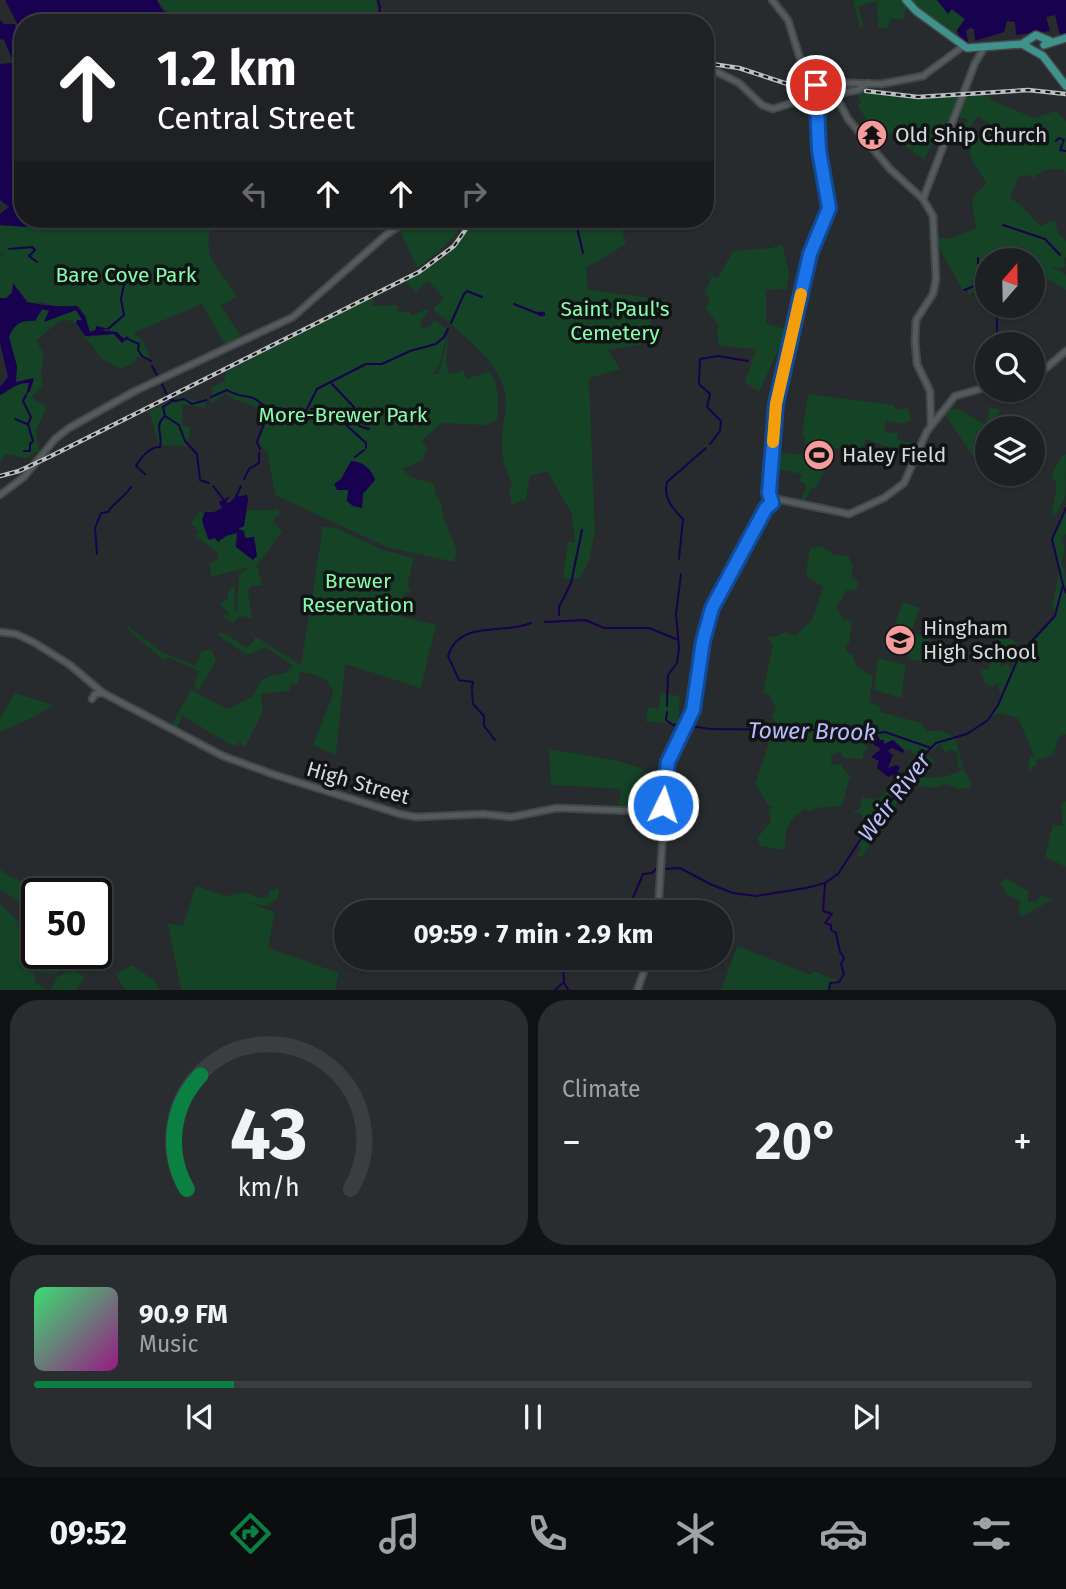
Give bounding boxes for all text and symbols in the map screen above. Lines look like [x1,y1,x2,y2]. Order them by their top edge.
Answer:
text: 1.2 km [157,39,297,98]
icon: ahead [42,42,133,133]
pin [786,55,846,115]
icon: arrive [797,66,835,104]
text: Central Street [157,99,355,137]
temple icon: Old Ship Church [855,118,889,152]
place label: Old Ship Church [895,122,1047,148]
icon: left [236,175,274,213]
icon: ahead [309,175,347,213]
icon: ahead [382,175,420,213]
icon: right [455,175,493,213]
north arrow [975,248,1045,318]
map controls [975,248,1045,486]
park label: Bare Cove Park [56,262,197,288]
park label: Saint Paul's Cemetery [561,296,670,346]
button: search [975,332,1045,402]
park label: More-Brewer Park [258,402,428,428]
button: layers [975,416,1045,486]
sports icon: Haley Field [802,438,836,472]
place label: Haley Field [842,442,946,468]
park label: Brewer Reservation [302,568,414,618]
place label: Hingham High School [923,615,1036,665]
school or university icon: Hingham High School [883,623,917,657]
water label: Tower Brook [748,716,876,746]
water label: Weir River [852,746,937,847]
street label: High Street [303,756,413,810]
position arrow [626,768,700,842]
speed limit sign: 50 [21,878,112,969]
text: 09:59 · 7 min · 2.9 km [414,919,653,950]
text: Climate [562,1075,641,1103]
text: 43 [230,1091,308,1178]
text: 20° [755,1110,839,1173]
text: − [562,1119,581,1165]
text: + [1013,1119,1032,1165]
text: km/h [238,1172,300,1202]
text: 90.9 FM [139,1299,228,1330]
text: Music [139,1330,199,1358]
icon: previous [181,1398,219,1436]
icon: pause [514,1398,552,1436]
icon: next [847,1398,885,1436]
icon: directions [226,1509,275,1558]
icon: music [375,1509,424,1558]
icon: phone [523,1509,572,1558]
icon: climate [671,1509,720,1558]
icon: car [819,1509,868,1558]
icon: filters [967,1509,1016,1558]
text: 09:52 [50,1514,127,1552]

